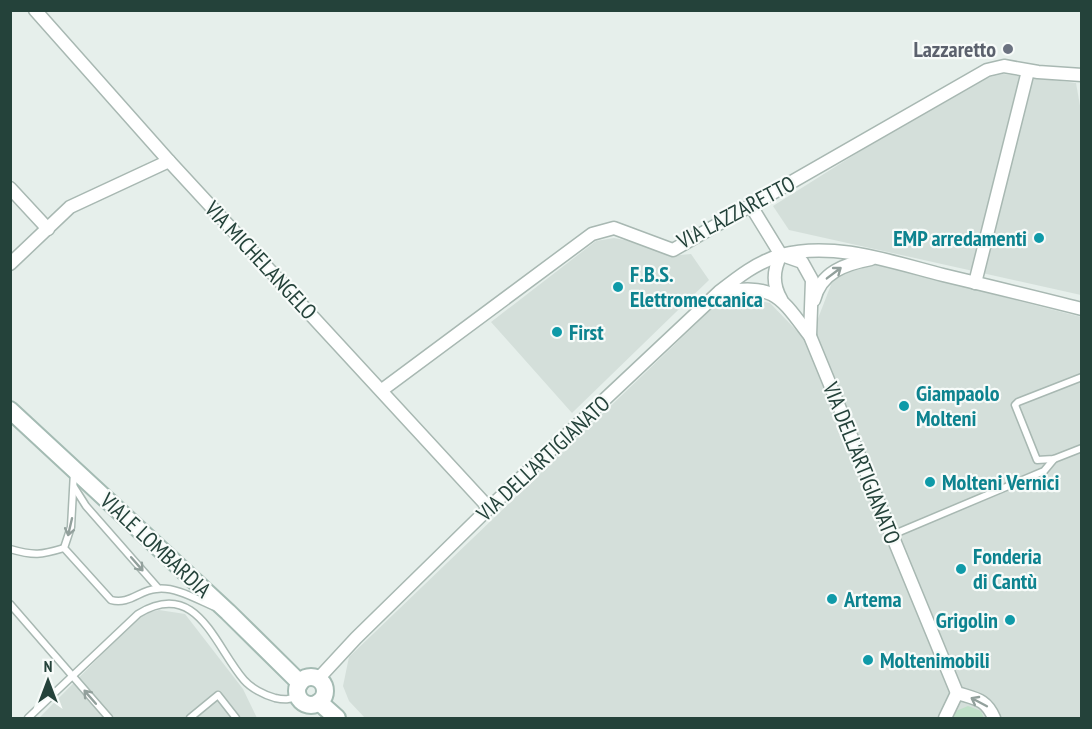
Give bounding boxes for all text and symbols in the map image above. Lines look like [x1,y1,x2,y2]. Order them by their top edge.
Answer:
place label: Lazzaretto [913,35,996,63]
marker: Lazzaretto [1001,42,1015,56]
street label: VIA LAZZARETTO [671,169,800,255]
street label: VIA MICHELANGELO [198,194,323,325]
place label: EMP arredamenti [893,224,1027,252]
marker: EMP arredamenti [1032,231,1046,245]
place label: F.B.S. Elettromeccanica [630,260,763,313]
one-way arrow [826,267,842,280]
marker: F.B.S. Elettromeccanica [611,280,625,294]
place label: First [569,318,604,346]
marker: First [550,325,564,339]
street label: VIA DELL'ARTIGIANATO [816,377,907,548]
place label: Giampaolo Molteni [916,379,1000,432]
street label: VIA DELL'ARTIGIANATO [470,389,615,528]
marker: Giampaolo Molteni [897,399,911,413]
place label: Molteni Vernici [942,468,1059,496]
marker: Molteni Vernici [923,475,937,489]
street label: VIALE LOMBARDIA [94,486,218,604]
one-way arrow [64,517,75,536]
place label: Fonderia di Cantù [973,542,1042,595]
one-way arrow [130,556,144,571]
marker: Fonderia di Cantù [954,562,968,576]
place label: Artema [843,585,902,613]
marker: Artema [825,592,839,606]
place label: Grigolin [936,606,998,634]
marker: Grigolin [1003,613,1017,627]
place label: Moltenimobili [880,646,990,674]
north arrow [18,651,78,711]
marker: Moltenimobili [861,653,875,667]
text: N [44,656,52,676]
one-way arrow [84,689,97,705]
one-way arrow [971,696,988,708]

